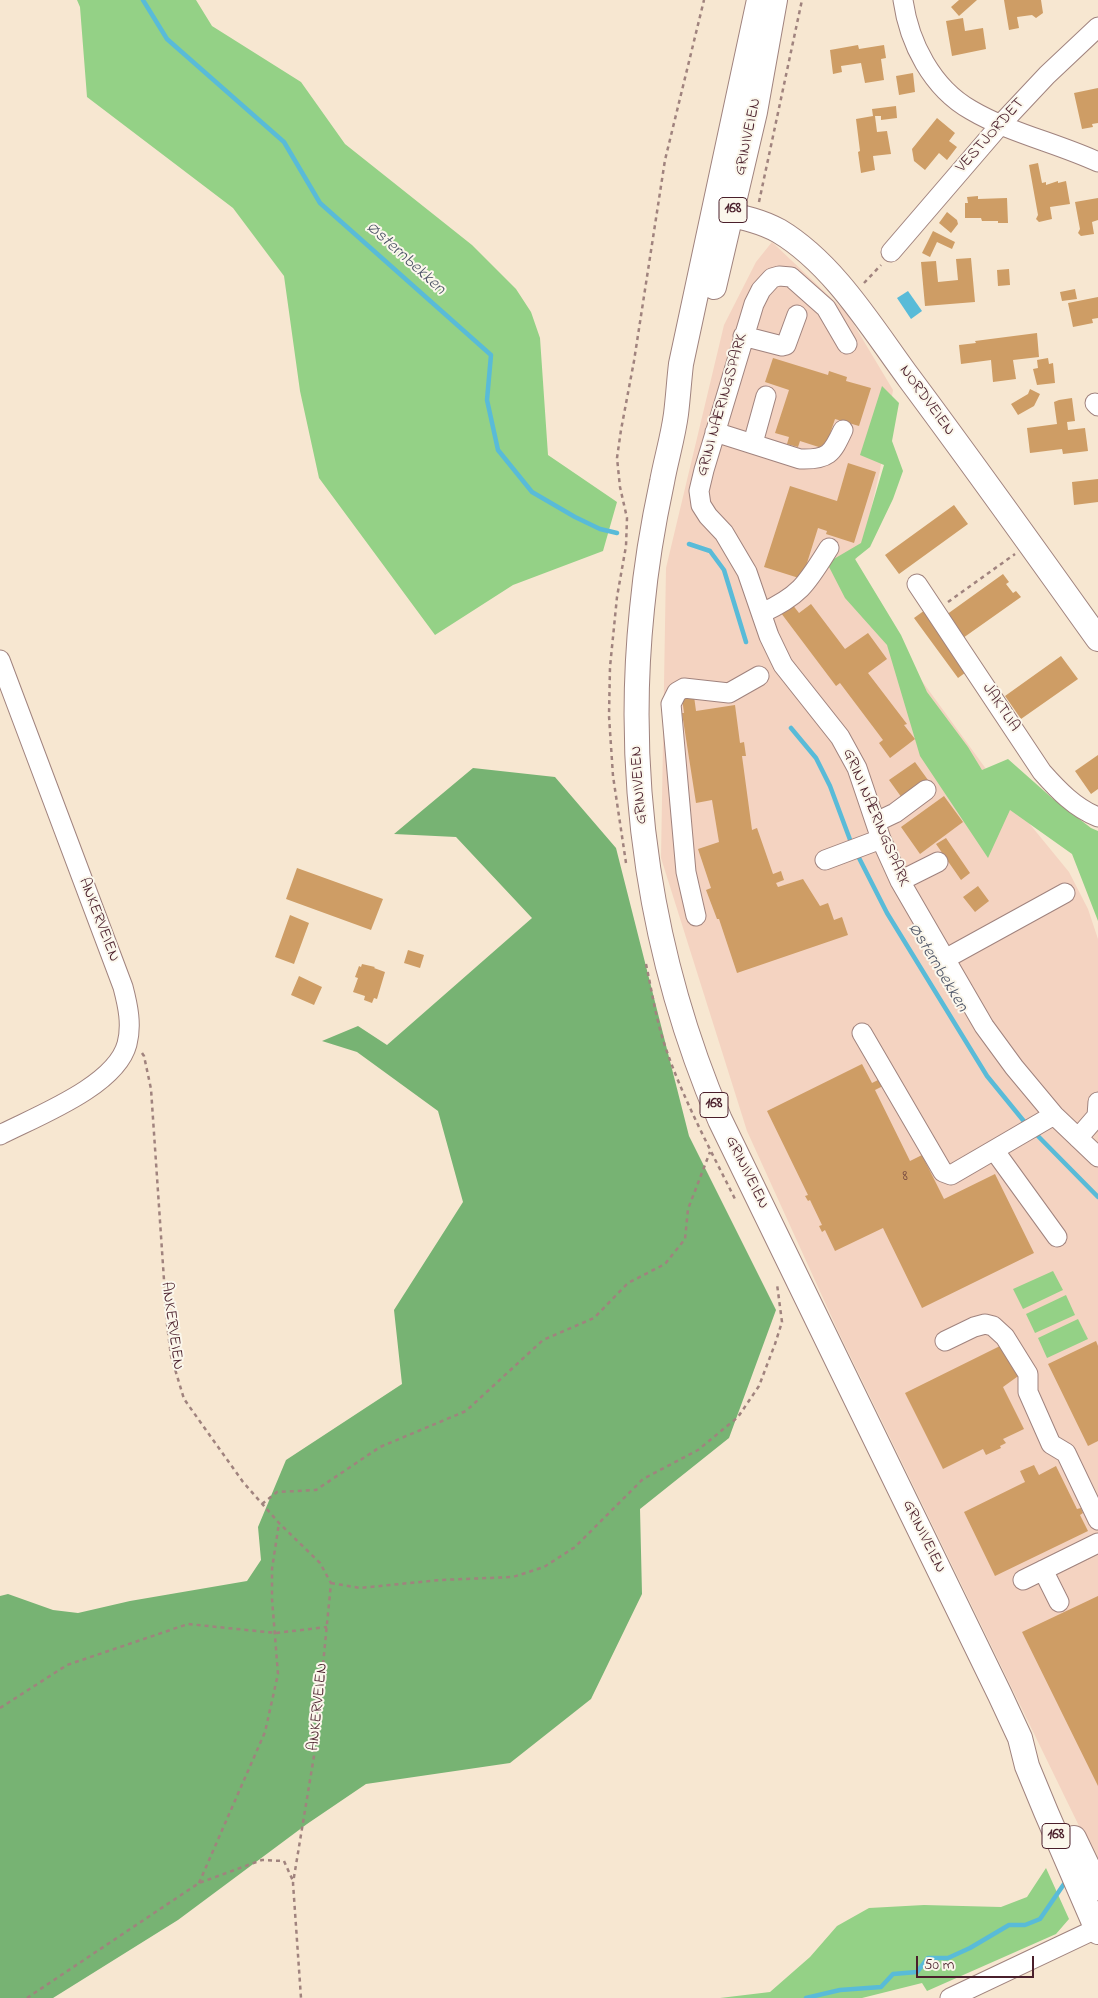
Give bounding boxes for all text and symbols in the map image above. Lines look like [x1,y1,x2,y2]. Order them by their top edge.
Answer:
street label: VESTJORDET [953,95,1029,177]
street label: GRINIVEIEN [731,97,767,177]
road number: 168 [719,198,747,222]
water label: Østernbekken [361,218,449,300]
street label: GRINI NÆRINGSPARK [693,331,753,479]
street label: NORDVEIEN [894,362,958,440]
street label: JAKTLIA [977,680,1023,736]
street label: GRINIVEIEN [628,745,652,825]
street label: GRINI NÆRINGSPARK [837,746,913,890]
street label: ANKERVEIEN [73,875,123,965]
water label: Østernbekken [902,920,972,1016]
road number: 168 [700,1092,728,1118]
street label: GRINIVEIEN [720,1133,772,1213]
house number: 8 [902,1170,908,1186]
street label: ANKERVEIEN [155,1281,187,1371]
street label: GRINIVEIEN [897,1497,949,1577]
street label: ANKERVEIEN [305,1662,333,1752]
road number: 168 [1042,1824,1070,1848]
scale bar [918,1946,1036,1978]
text: 50 m [924,1954,954,1976]

